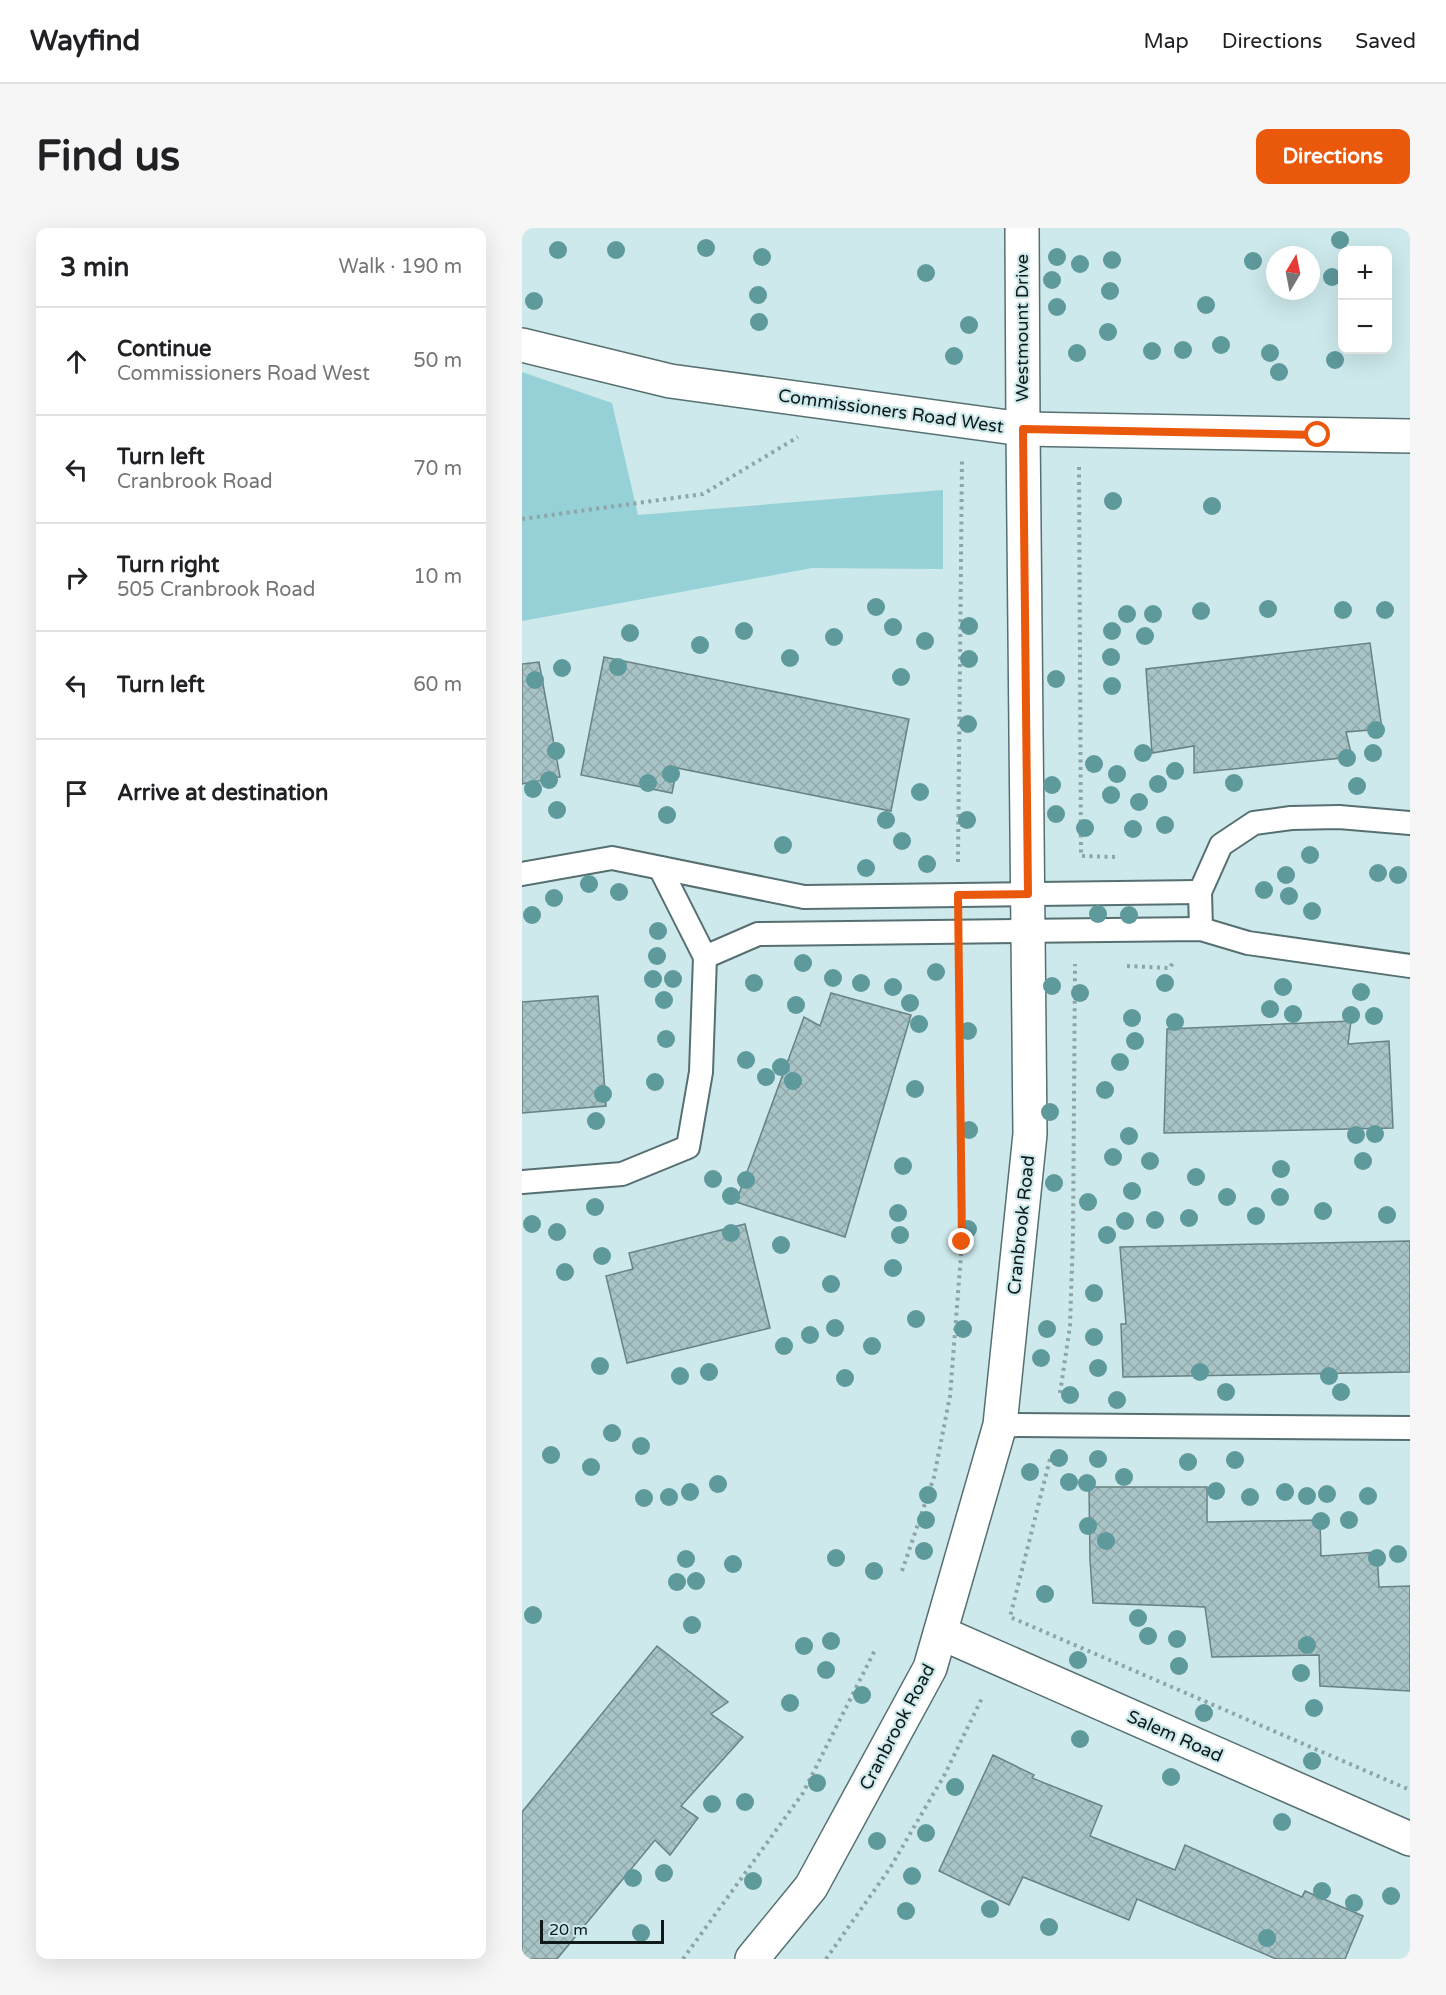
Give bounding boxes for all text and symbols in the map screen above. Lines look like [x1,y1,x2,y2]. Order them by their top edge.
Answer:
text: Wayfind [30,24,140,58]
text: Map [1143,29,1189,54]
text: Directions [1222,29,1322,54]
text: Saved [1355,29,1416,54]
button: Directions [1256,129,1410,184]
text: Find us [36,131,180,182]
north arrow [1266,246,1320,300]
map controls [1338,246,1392,354]
button: + [1338,246,1392,300]
text: 3 min [60,252,129,283]
street label: Westmount Drive [1011,254,1033,402]
text: Walk · 190 m [339,255,462,279]
button: − [1338,300,1392,354]
text: Continue [117,336,212,362]
icon: ahead [60,345,93,378]
text: 50 m [413,349,462,373]
text: Commissioners Road West [117,362,370,386]
street label: Commissioners Road West [777,384,1005,438]
route start [1304,421,1330,447]
text: Turn left [117,444,205,470]
icon: left [60,453,93,486]
text: 70 m [413,457,462,481]
text: Cranbrook Road [117,470,273,494]
text: Turn right [117,552,219,578]
icon: right [60,561,93,594]
text: 10 m [413,565,462,589]
text: 505 Cranbrook Road [117,578,315,602]
icon: left [60,669,93,702]
text: Turn left [117,672,205,698]
text: 60 m [413,673,462,697]
icon: arrive [60,777,93,810]
text: Arrive at destination [117,780,328,806]
street label: Cranbrook Road [1003,1154,1039,1296]
route end [948,1228,974,1254]
street label: Cranbrook Road [854,1660,940,1794]
street label: Salem Road [1124,1705,1226,1767]
scale bar [540,1917,664,1944]
text: 20 m [549,1920,588,1940]

